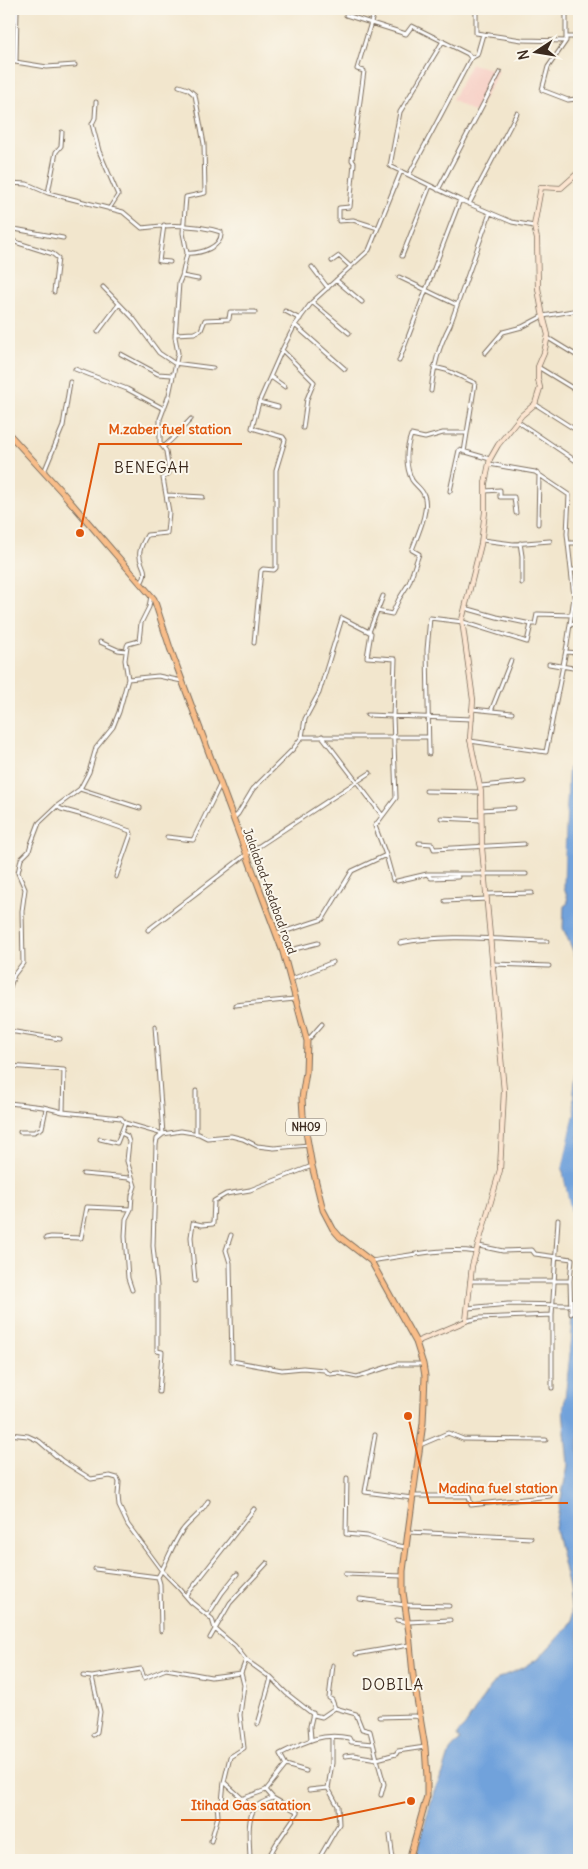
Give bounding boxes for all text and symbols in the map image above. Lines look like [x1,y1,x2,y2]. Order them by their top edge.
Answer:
north arrow [510,28,560,78]
text: N [513,48,533,61]
callout: M.zaber fuel station [99,415,242,444]
text: M.zaber fuel station [109,420,231,438]
district label: BENEGAH [114,458,190,477]
street label: Jalalabad-Asdabad road [240,826,300,956]
road number: NH09 [286,1118,326,1136]
callout: Madina fuel station [429,1474,568,1503]
text: Madina fuel station [438,1479,558,1497]
district label: DOBILA [362,1675,424,1694]
callout: Itihad Gas satation [181,1791,321,1820]
text: Itihad Gas satation [191,1796,311,1814]

